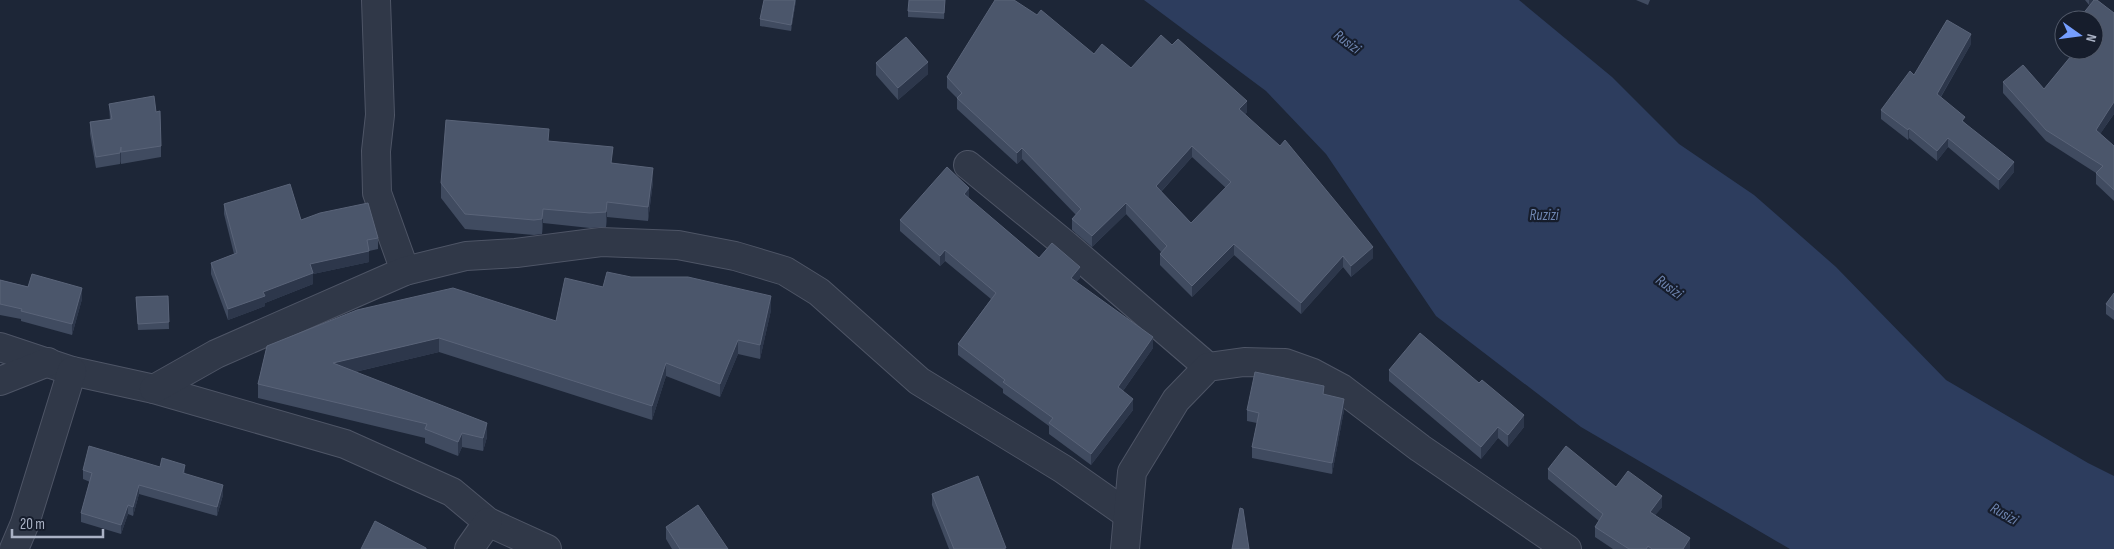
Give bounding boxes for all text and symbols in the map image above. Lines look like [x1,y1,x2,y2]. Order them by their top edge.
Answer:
north arrow [2054,10,2104,60]
water label: Rusizi [1330,26,1365,59]
text: N [2082,32,2100,44]
water label: Ruzizi [1530,206,1560,225]
water label: Rusizi [1652,271,1687,304]
water label: Rusizi [1987,499,2022,530]
scale bar [12,506,104,538]
text: 20 m [20,515,45,534]

